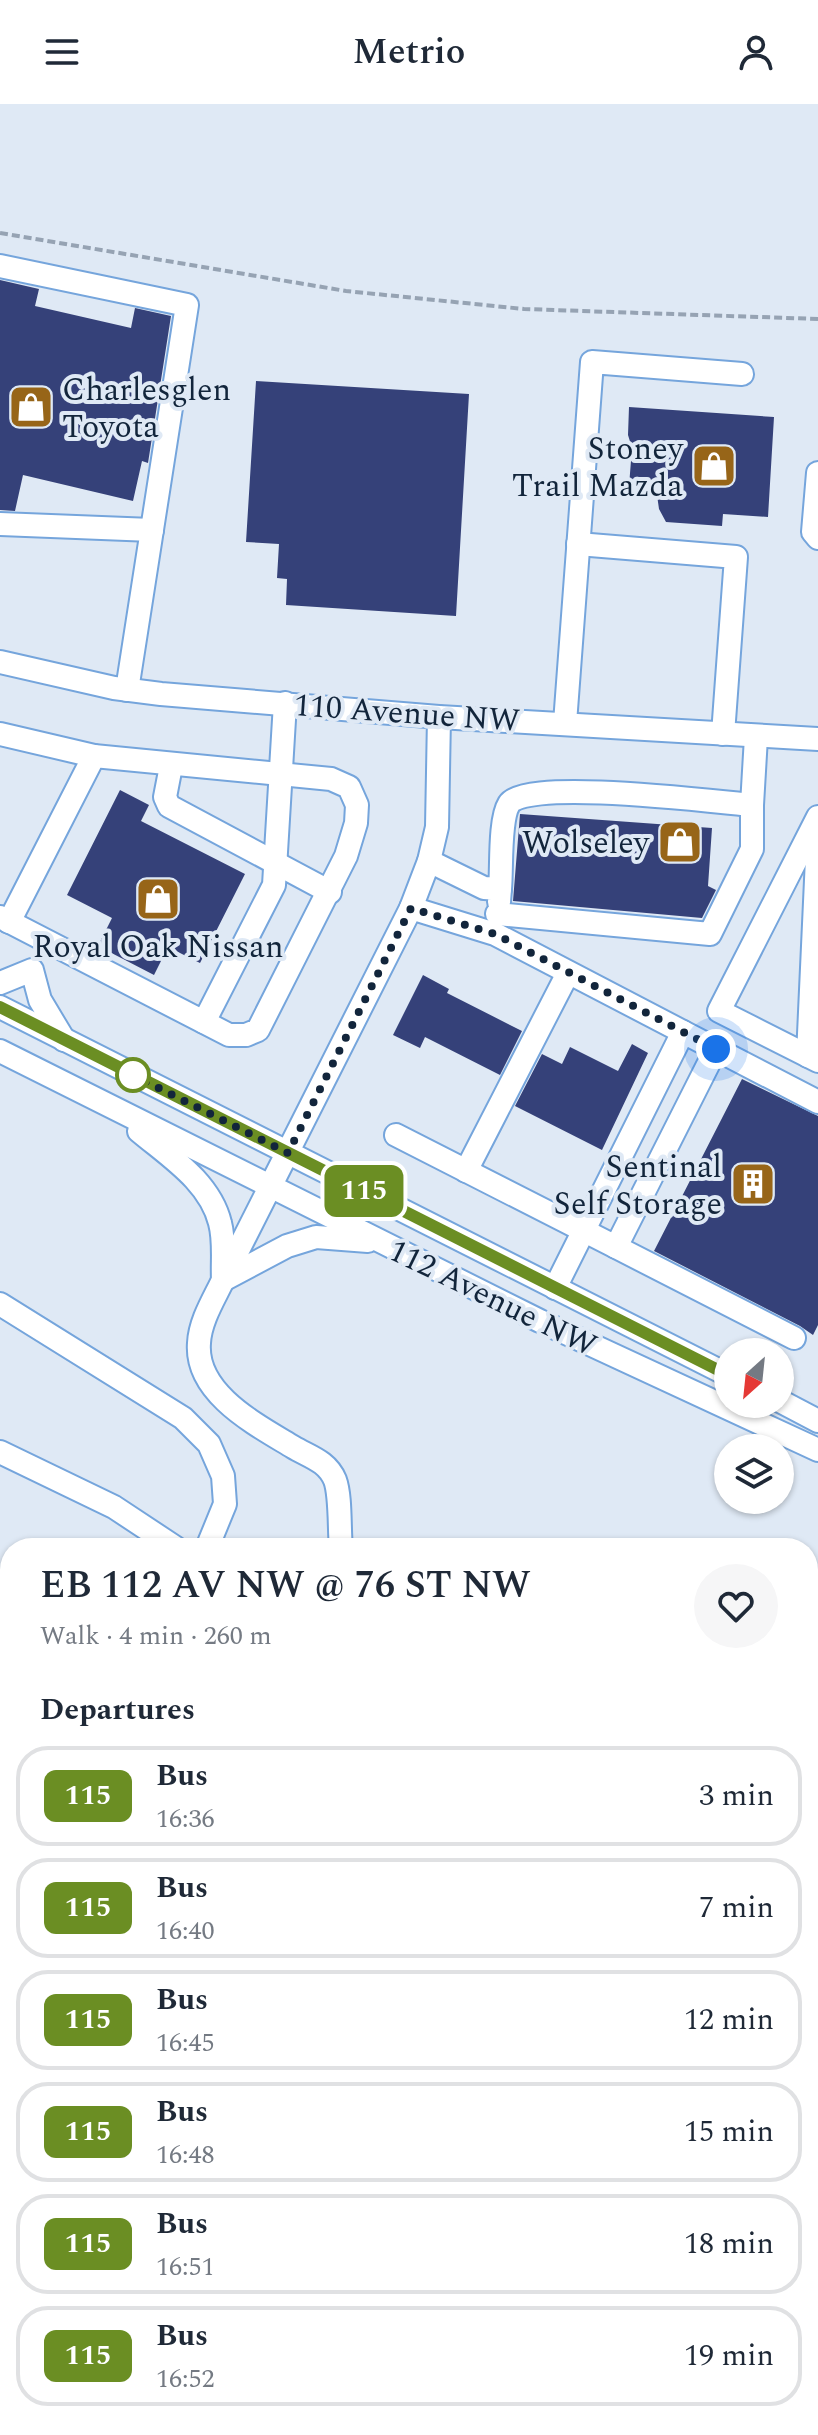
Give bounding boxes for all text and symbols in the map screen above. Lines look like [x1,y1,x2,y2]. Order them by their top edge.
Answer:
text: Metrio [353,25,465,80]
icon: menu [40,30,84,74]
icon: person [734,30,778,74]
place label: Charlesglen Toyota [62,366,231,452]
shop icon: Charlesglen Toyota [7,383,55,431]
place label: Stoney Trail Mazda [512,425,685,511]
shop icon: Stoney Trail Mazda [690,442,738,490]
street label: 110 Avenue NW [292,681,521,746]
shop icon: Wolseley [656,818,704,866]
place label: Wolseley [522,819,651,868]
shop icon: Royal Oak Nissan [134,875,182,923]
place label: Royal Oak Nissan [32,923,284,972]
your location [696,1029,736,1069]
unlabelled marker [116,1058,150,1092]
place label: Sentinal Self Storage [553,1143,722,1229]
building icon: Sentinal Self Storage [729,1160,777,1208]
line badge: 115 [318,1165,410,1217]
text: 115 [340,1169,388,1212]
street label: 112 Avenue NW [380,1227,605,1370]
north arrow [714,1338,794,1418]
map controls [714,1338,794,1514]
button: layers [714,1434,794,1514]
text: EB 112 AV NW @ 76 ST NW [40,1557,531,1615]
button: heart [694,1564,778,1648]
text: Walk · 4 min · 260 m [40,1616,272,1656]
text: Departures [40,1687,195,1733]
text: Bus [156,1753,208,1799]
text: 3 min [699,1773,774,1819]
text: 115 [64,1774,112,1817]
text: 16:36 [156,1799,215,1839]
text: Bus [156,1865,208,1911]
text: 7 min [699,1885,774,1931]
text: 115 [64,1886,112,1929]
text: 16:40 [156,1911,215,1951]
text: Bus [156,1977,208,2023]
text: 12 min [684,1997,774,2043]
text: 115 [64,1998,112,2041]
text: 16:45 [156,2023,215,2063]
text: Bus [156,2089,208,2135]
text: 15 min [684,2109,774,2155]
text: 115 [64,2110,112,2153]
text: 16:48 [156,2135,215,2175]
text: Bus [156,2201,208,2247]
text: 18 min [684,2221,774,2267]
text: 115 [64,2222,112,2265]
text: 16:51 [156,2247,215,2287]
text: Bus [156,2313,208,2359]
text: 19 min [684,2333,774,2379]
text: 115 [64,2334,112,2377]
text: 16:52 [156,2359,215,2399]

